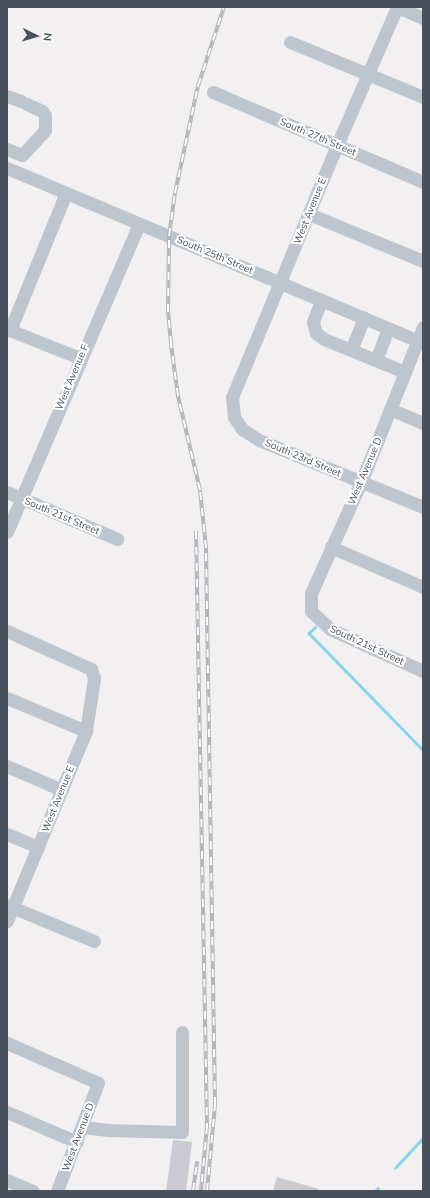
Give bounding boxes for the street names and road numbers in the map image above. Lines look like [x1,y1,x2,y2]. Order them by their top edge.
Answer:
street label: South 27th Street [278,116,358,158]
street label: West Avenue E [291,176,329,246]
street label: South 25th Street [175,234,255,276]
street label: West Avenue F [53,342,91,412]
street label: West Avenue D [345,436,385,506]
street label: South 23rd Street [263,437,343,479]
street label: South 21st Street [23,495,101,537]
street label: South 21st Street [328,623,406,667]
street label: West Avenue E [39,764,77,834]
street label: West Avenue D [60,1101,96,1173]

